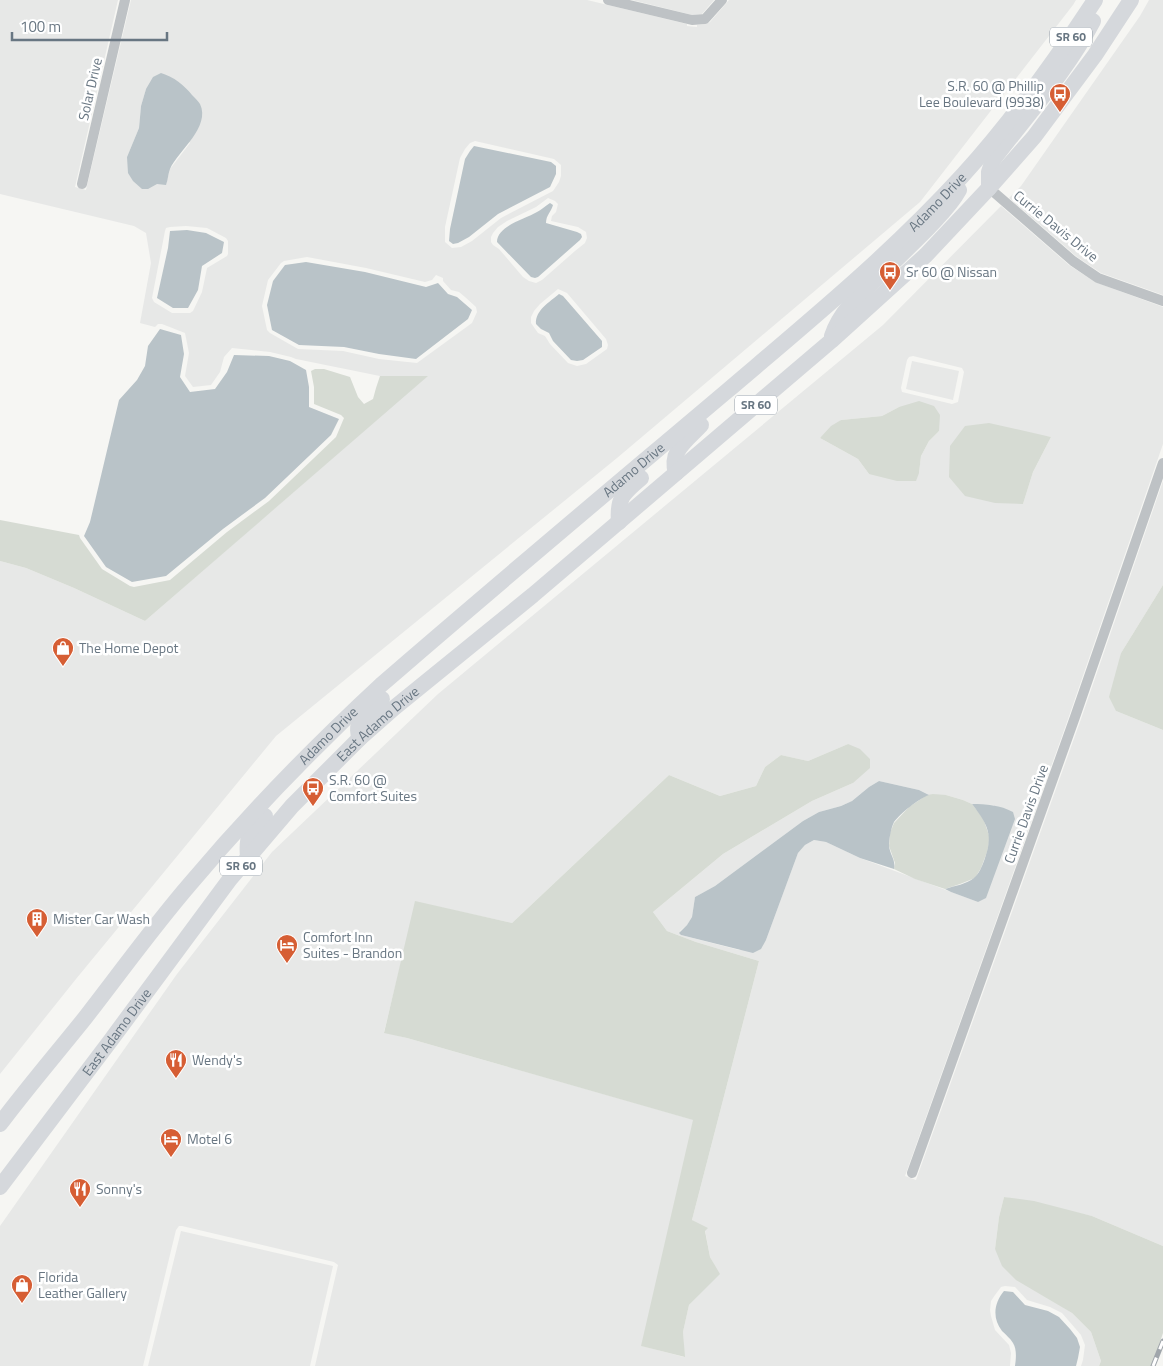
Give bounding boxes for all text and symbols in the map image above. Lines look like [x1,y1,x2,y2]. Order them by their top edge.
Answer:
scale bar [12,10,168,42]
text: 100 m [20,15,61,38]
road number: SR 60 [1050,28,1092,46]
street label: Solar Drive [72,55,107,122]
place label: S.R. 60 @ Phillip Lee Boulevard (9938) [919,75,1044,112]
bus stop icon: S.R. 60 @ Phillip Lee Boulevard (9938) [1048,82,1072,113]
street label: Adamo Drive [903,167,971,236]
street label: Currie Davis Drive [1009,185,1103,266]
bus stop icon: Sr 60 @ Nissan [878,260,902,291]
place label: Sr 60 @ Nissan [906,261,997,282]
road number: SR 60 [735,396,777,414]
street label: Adamo Drive [598,437,669,502]
shop icon: The Home Depot [51,636,75,667]
place label: The Home Depot [79,637,178,658]
street label: East Adamo Drive [331,681,423,766]
street label: Adamo Drive [293,701,362,769]
street label: Currie Davis Drive [998,761,1053,866]
place label: S.R. 60 @ Comfort Suites [329,769,417,806]
bus stop icon: S.R. 60 @ Comfort Suites [301,776,325,807]
road number: SR 60 [220,856,262,876]
building icon: Mister Car Wash [25,907,49,938]
place label: Mister Car Wash [53,908,150,929]
place label: Comfort Inn Suites - Brandon [303,926,402,963]
hotel icon: Comfort Inn Suites - Brandon [275,933,299,964]
street label: East Adamo Drive [77,983,156,1080]
restaurant icon: Wendy's [164,1048,188,1079]
place label: Wendy's [192,1049,242,1070]
hotel icon: Motel 6 [159,1127,183,1158]
place label: Motel 6 [187,1128,232,1149]
restaurant icon: Sonny's [68,1177,92,1208]
place label: Sonny's [96,1178,142,1199]
place label: Florida Leather Gallery [38,1266,127,1303]
shop icon: Florida Leather Gallery [10,1273,34,1304]

